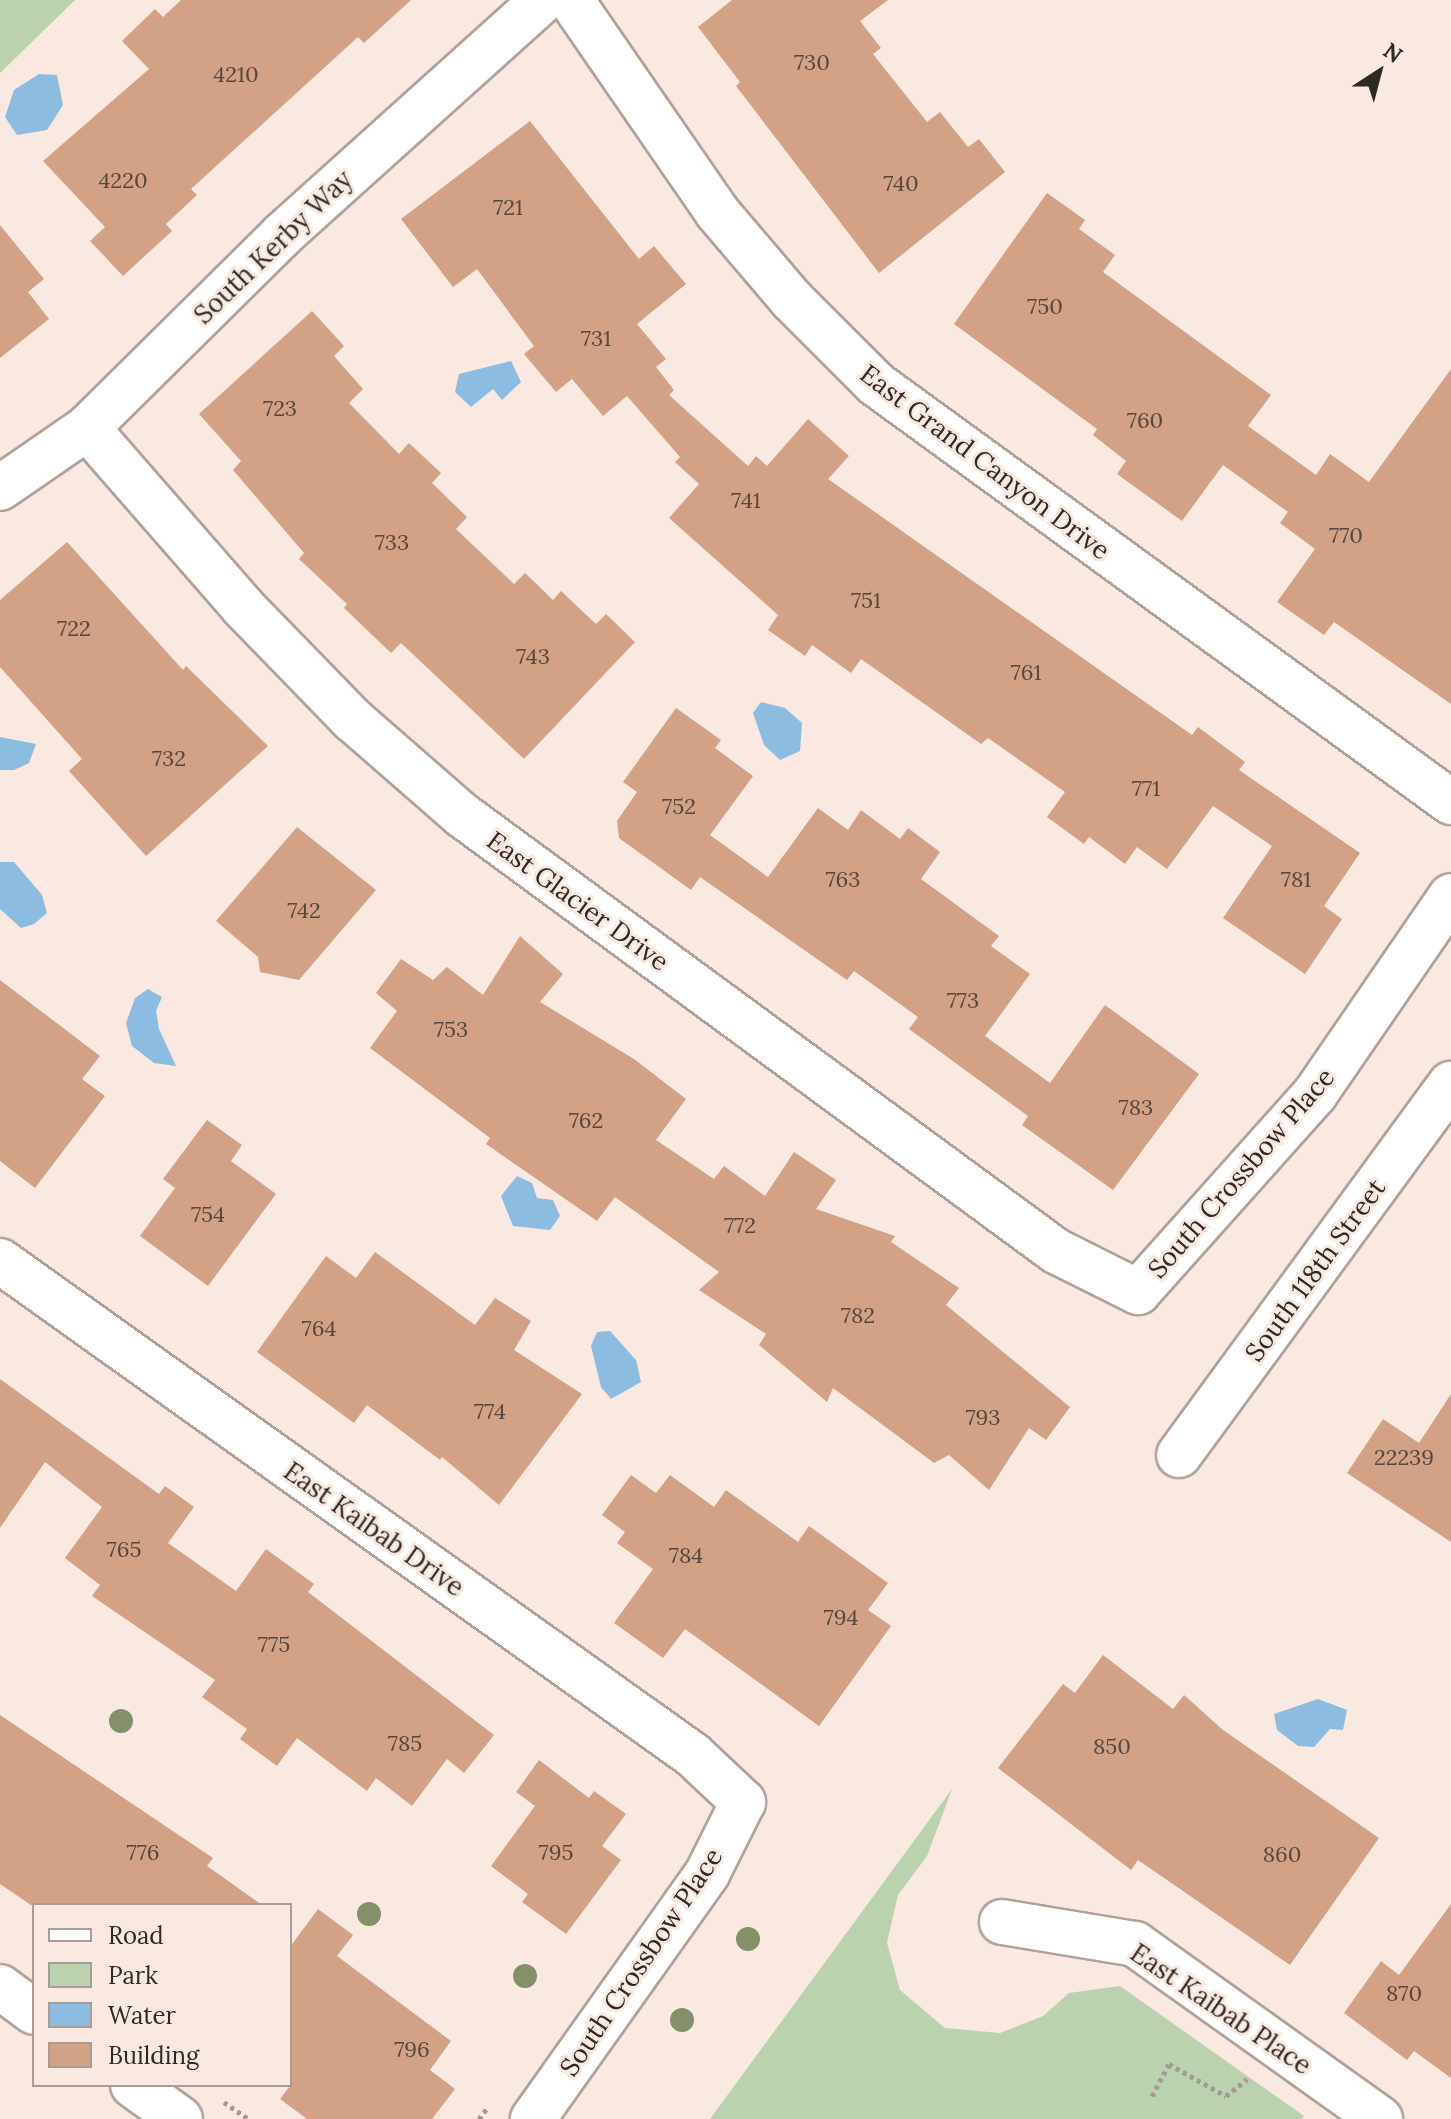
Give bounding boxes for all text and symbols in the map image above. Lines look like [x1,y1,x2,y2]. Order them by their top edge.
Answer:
north arrow [1339,32,1419,112]
text: N [1378,36,1408,69]
house number: 730 [794,50,830,76]
house number: 4210 [213,62,259,88]
street label: South Kerby Way [187,164,359,330]
house number: 4220 [98,168,148,194]
house number: 740 [883,171,919,197]
house number: 721 [493,195,523,221]
house number: 750 [1027,294,1063,320]
house number: 731 [581,326,611,352]
street label: East Grand Canyon Drive [854,358,1116,566]
house number: 723 [263,396,297,422]
house number: 760 [1127,408,1163,434]
house number: 741 [731,488,761,514]
house number: 770 [1329,523,1363,549]
house number: 733 [375,530,409,556]
house number: 751 [851,588,881,614]
house number: 722 [57,616,91,642]
house number: 743 [516,644,550,670]
house number: 761 [1011,660,1041,686]
house number: 732 [152,746,186,772]
house number: 771 [1132,776,1160,802]
house number: 752 [662,794,696,820]
street label: East Glacier Drive [481,825,675,977]
house number: 763 [825,867,861,893]
house number: 781 [1281,867,1311,893]
house number: 742 [287,898,321,924]
house number: 773 [947,988,979,1014]
house number: 753 [434,1017,468,1043]
street label: South Crossbow Place [1141,1062,1341,1284]
house number: 783 [1119,1095,1153,1121]
house number: 762 [569,1108,603,1134]
street label: South 118th Street [1238,1173,1392,1367]
house number: 754 [191,1202,225,1228]
house number: 772 [724,1213,756,1239]
house number: 782 [841,1303,875,1329]
house number: 764 [302,1316,336,1342]
house number: 774 [474,1399,506,1425]
house number: 793 [965,1405,1001,1431]
house number: 22239 [1374,1445,1434,1471]
street label: East Kaibab Drive [278,1455,470,1603]
house number: 765 [107,1537,141,1563]
house number: 784 [669,1543,703,1569]
house number: 794 [824,1605,858,1631]
house number: 775 [258,1632,290,1658]
house number: 785 [388,1731,422,1757]
house number: 850 [1093,1734,1131,1760]
house number: 776 [127,1840,159,1866]
house number: 795 [539,1840,573,1866]
street label: South Crossbow Place [553,1842,729,2082]
house number: 860 [1263,1842,1301,1868]
legend [32,1903,292,2087]
text: Road [108,1920,164,1951]
street label: East Kaibab Place [1125,1937,1317,2081]
text: Park [108,1960,158,1991]
house number: 870 [1386,1981,1422,2007]
text: Water [108,2000,176,2031]
house number: 796 [394,2037,430,2063]
text: Building [108,2040,199,2071]

